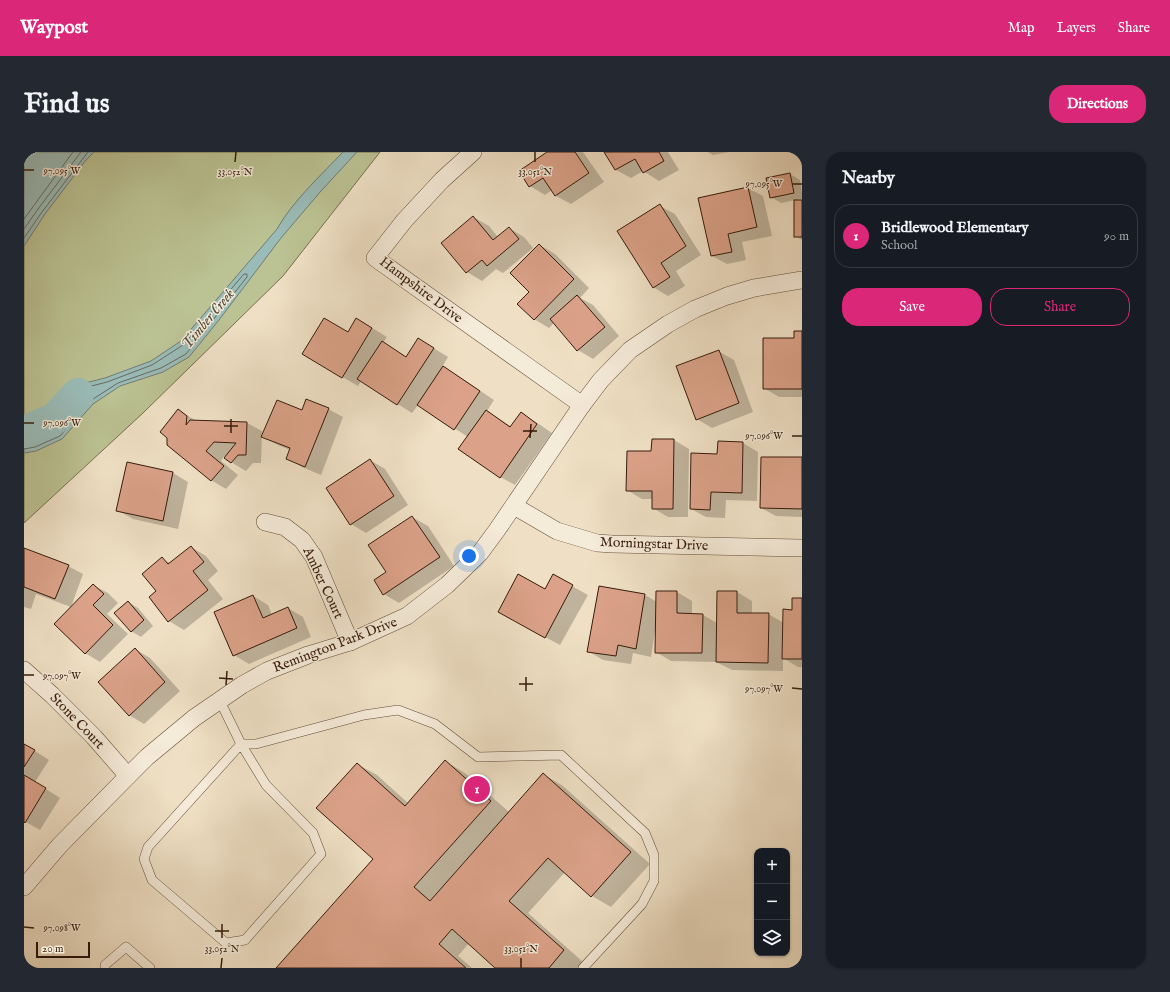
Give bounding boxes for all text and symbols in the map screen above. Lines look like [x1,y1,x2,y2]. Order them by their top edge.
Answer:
text: Waypost [20,16,88,40]
text: Map [1008,19,1035,37]
text: Layers [1057,19,1096,37]
text: Share [1118,19,1150,37]
button: Directions [1049,85,1146,123]
text: Find us [24,87,110,122]
text: 97.095°W [43,165,81,178]
text: 33.052°N [218,166,253,179]
text: 33.051°N [518,166,552,179]
text: Nearby [842,168,895,189]
text: 97.095°W [745,178,783,191]
text: Bridlewood Elementary [881,218,1029,237]
text: 1 [854,228,858,245]
text: 90 m [1104,228,1129,245]
text: School [881,237,918,254]
street label: Hampshire Drive [376,253,467,328]
water label: Timber Creek [177,285,239,353]
button: Save [842,288,982,326]
button: Share [990,288,1130,326]
text: 97.096°W [42,417,81,430]
text: 97.096°W [744,430,783,443]
street label: Morningstar Drive [599,533,709,555]
street label: Amber Court [298,543,348,622]
your location [459,546,479,566]
street label: Remington Park Drive [270,613,400,677]
text: 97.097°W [42,670,81,683]
text: 97.097°W [744,683,783,696]
street label: Stone Court [46,689,108,753]
pin: 1 [464,774,490,804]
map controls [754,848,790,956]
button: + [754,848,790,884]
button: − [754,884,790,920]
button: layers [754,920,790,956]
text: 97.098°W [42,922,81,935]
scale bar [36,940,90,959]
text: 20 m [42,942,63,956]
text: 33.052°N [205,943,240,956]
text: 33.051°N [504,943,538,956]

